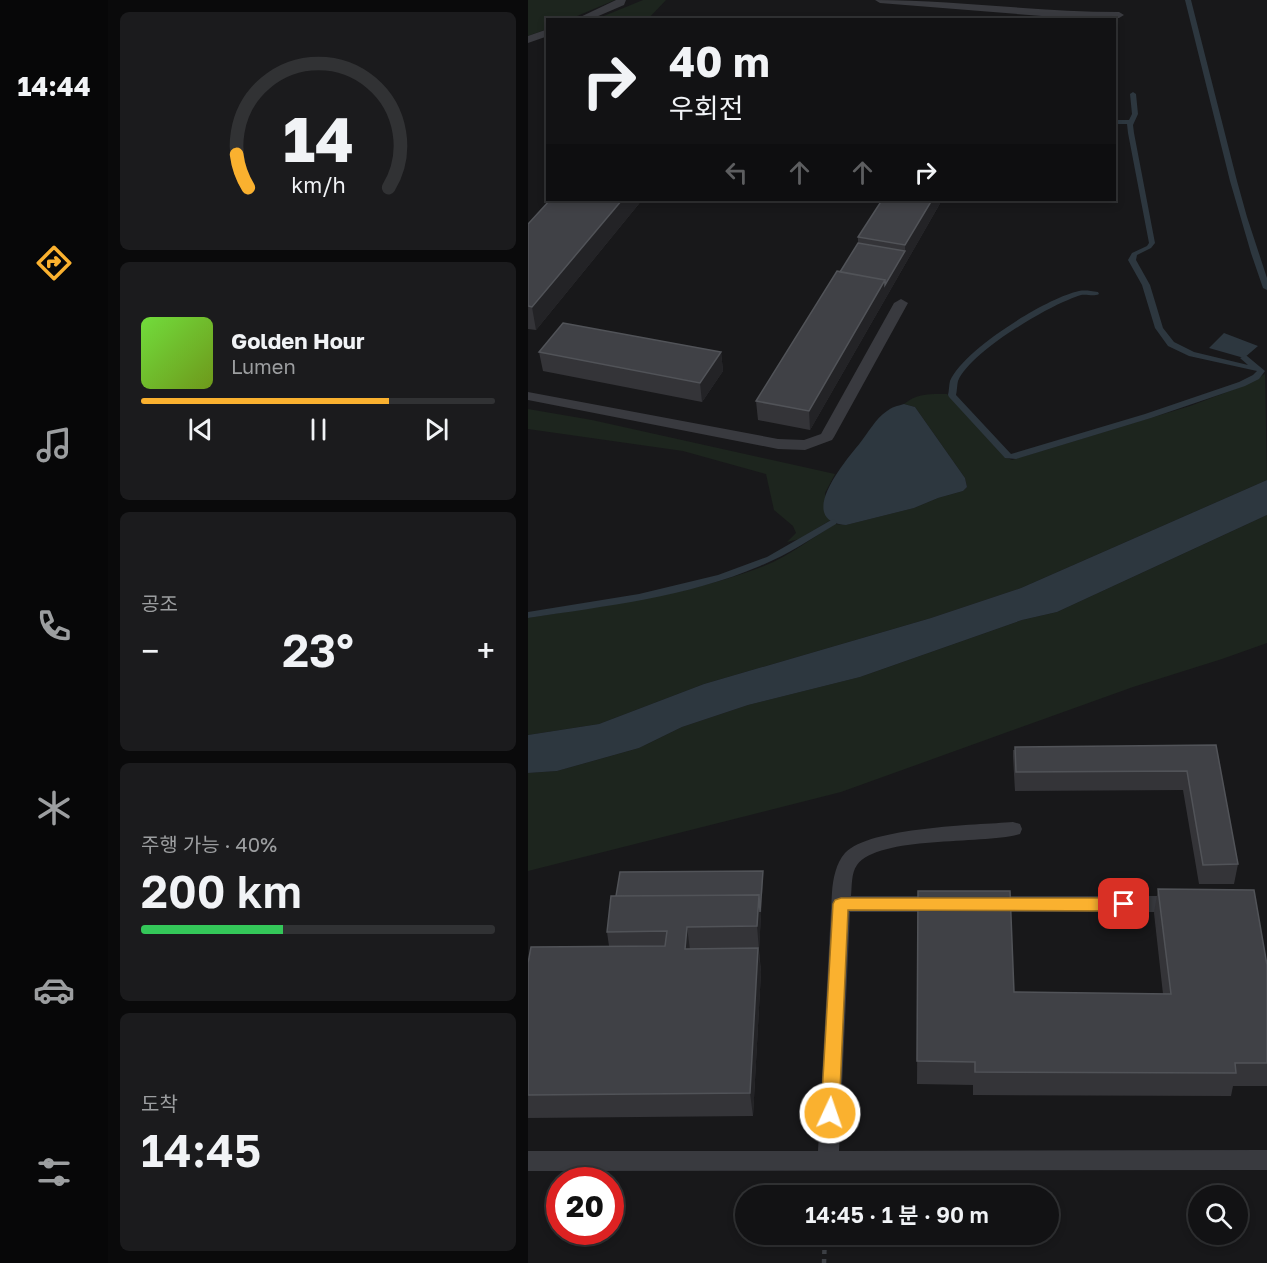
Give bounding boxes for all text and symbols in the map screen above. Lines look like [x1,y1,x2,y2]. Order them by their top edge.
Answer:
text: 40 m [669,36,770,86]
icon: right [570,42,648,120]
text: 14:44 [17,70,91,102]
text: 우회전 [669,92,744,124]
text: 14 [282,101,354,176]
icon: left [720,156,753,189]
icon: ahead [783,156,816,189]
icon: ahead [846,156,879,189]
icon: right [909,156,942,189]
text: km/h [291,172,345,198]
icon: directions [33,242,75,284]
text: Golden Hour [231,327,365,354]
text: Lumen [231,354,296,378]
icon: previous [184,413,217,446]
icon: pause [302,413,335,446]
icon: next [420,413,453,446]
icon: music [33,424,75,466]
text: 공조 [141,591,178,615]
icon: phone [33,605,75,647]
text: 23° [282,623,354,677]
text: − [141,631,159,670]
text: + [477,631,495,670]
icon: climate [33,787,75,829]
text: 주행 가능 · 40% [141,832,277,856]
text: 200 km [141,864,302,918]
pin [1098,878,1149,929]
icon: arrive [1107,887,1140,920]
icon: car [33,969,75,1011]
position arrow [798,1081,862,1145]
text: 도착 [141,1091,178,1115]
text: 14:45 [141,1123,261,1177]
icon: filters [33,1151,75,1193]
speed limit sign: 20 [546,1167,624,1245]
map controls [1188,1185,1248,1245]
button: search [1188,1185,1248,1245]
text: 14:45 · 1 분 · 90 m [805,1201,989,1228]

